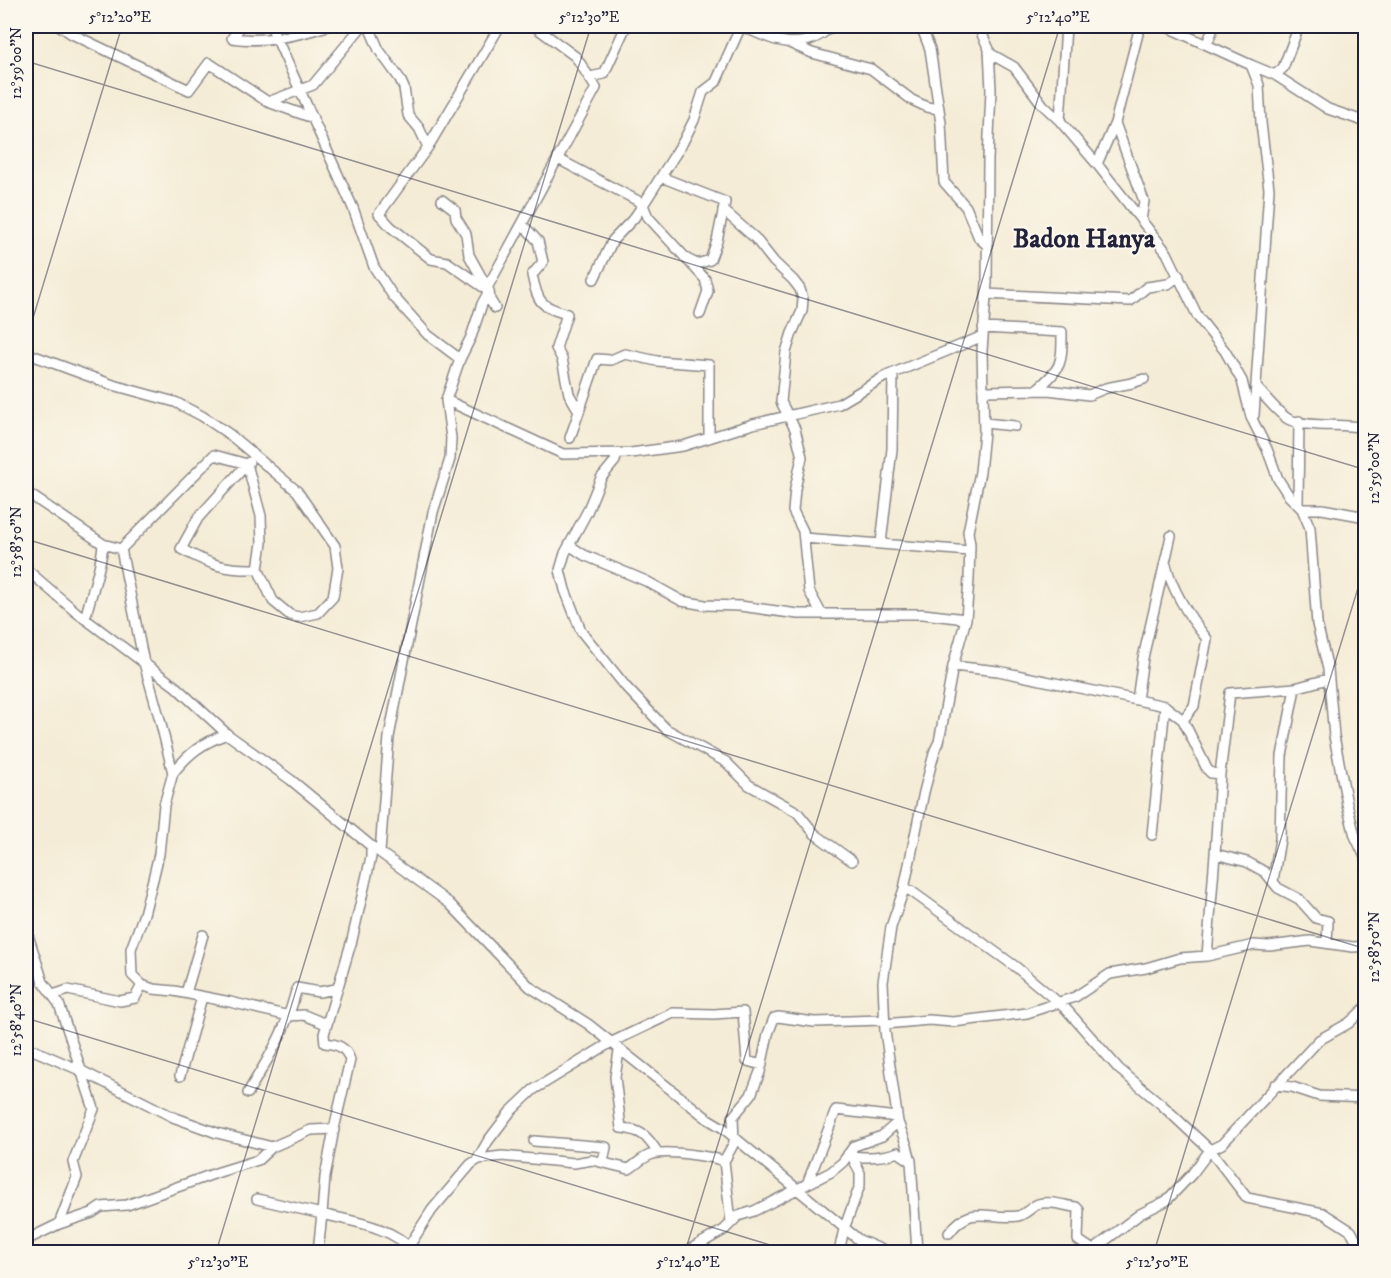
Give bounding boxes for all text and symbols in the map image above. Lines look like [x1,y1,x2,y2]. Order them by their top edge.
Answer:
text: 5°12'20"E [89,8,152,27]
text: 5°12'30"E [559,8,620,27]
text: 5°12'40"E [1026,8,1090,27]
text: 12°59'00"N [7,27,26,99]
district label: Badon Hanya [1013,223,1156,256]
text: 12°59'00"N [1365,432,1384,504]
text: 12°58'50"N [7,506,26,578]
text: 12°58'50"N [1365,911,1384,983]
text: 12°58'40"N [7,984,26,1056]
text: 5°12'30"E [188,1253,249,1272]
text: 5°12'40"E [656,1253,720,1272]
text: 5°12'50"E [1126,1253,1189,1272]

